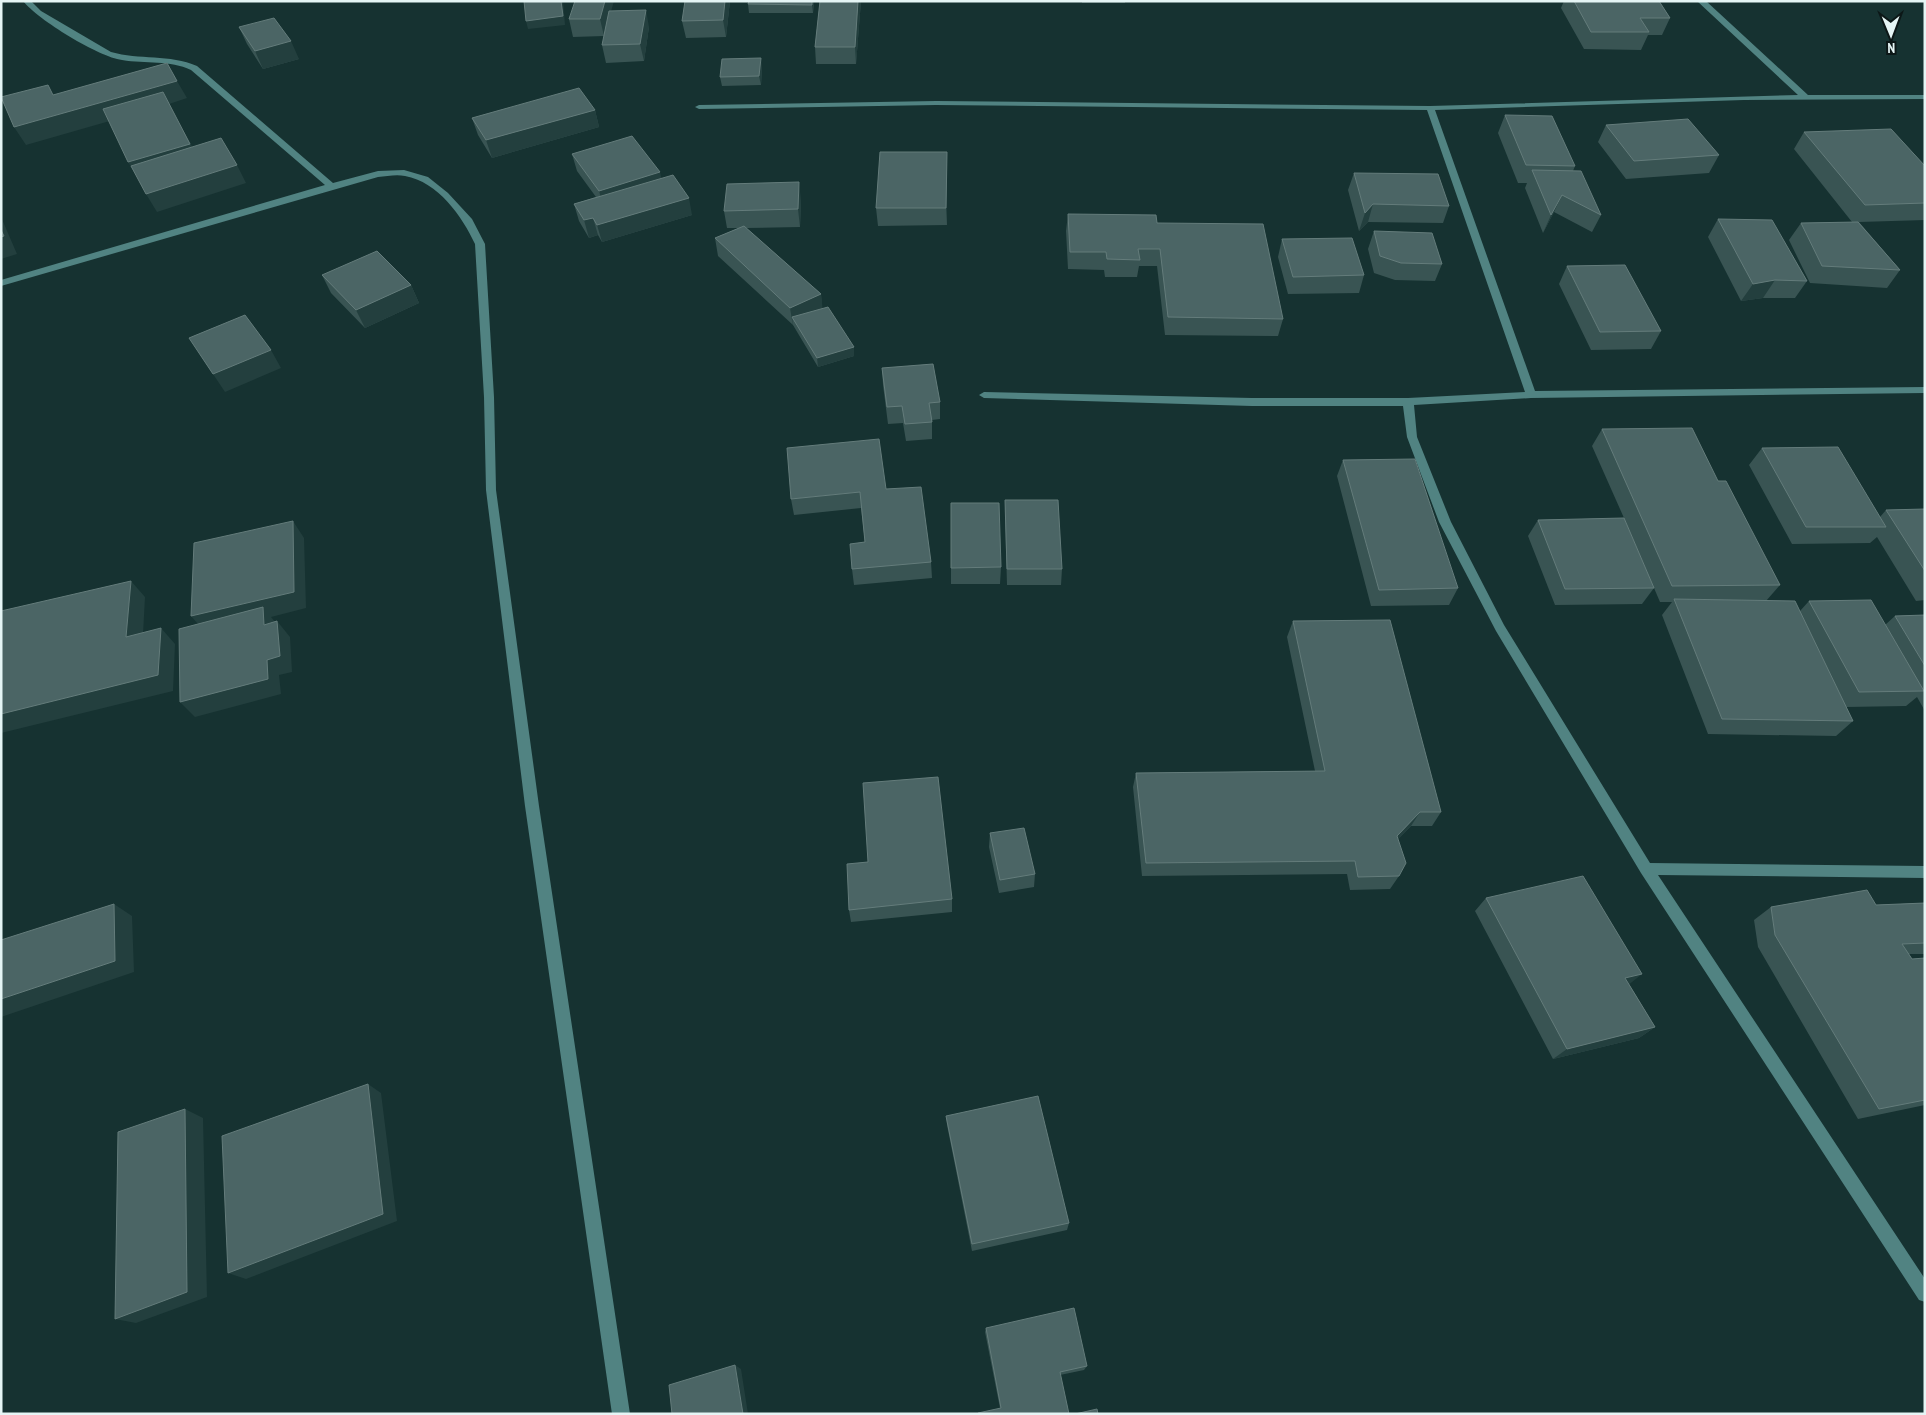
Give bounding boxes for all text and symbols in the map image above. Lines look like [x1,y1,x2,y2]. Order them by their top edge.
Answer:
north arrow [1866,10,1916,60]
text: N [1887,39,1895,57]

